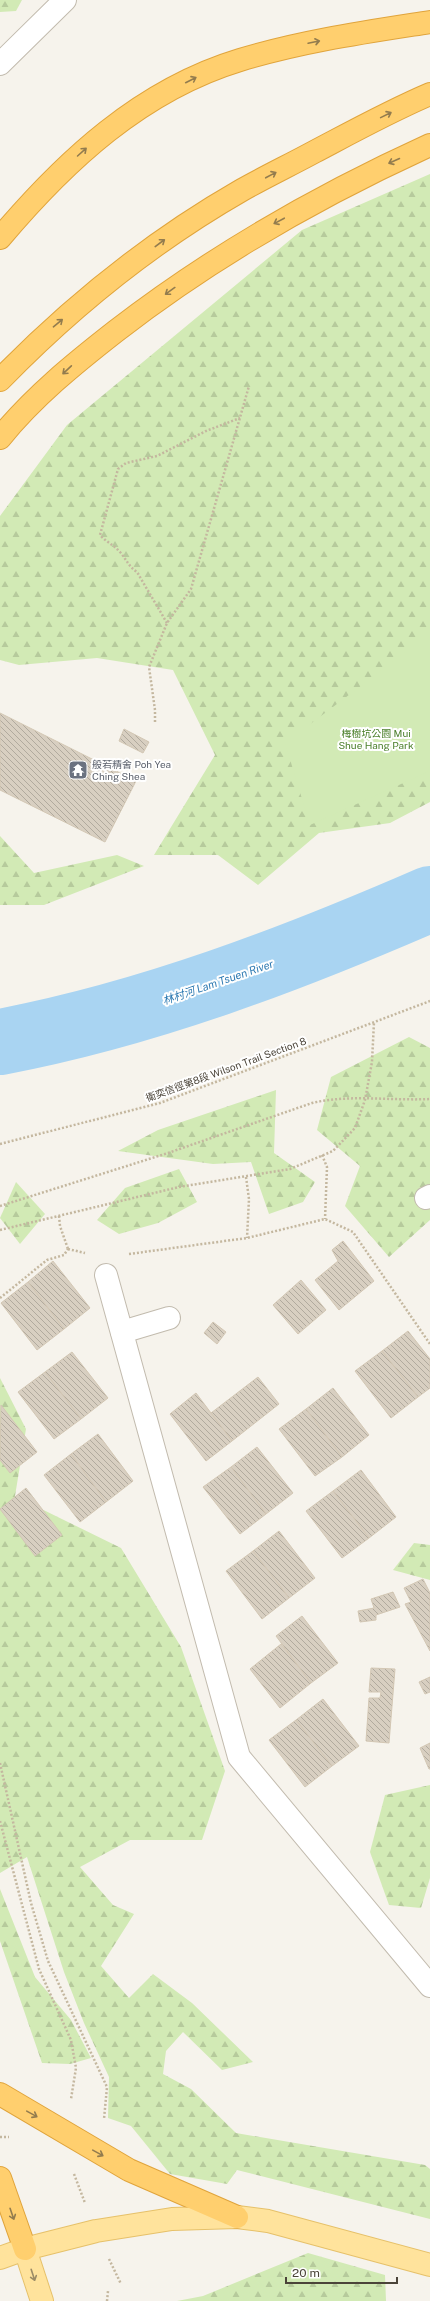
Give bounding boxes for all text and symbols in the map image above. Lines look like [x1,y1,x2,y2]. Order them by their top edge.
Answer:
one-way arrow [307,37,320,45]
one-way arrow [184,76,196,83]
one-way arrow [380,111,392,118]
one-way arrow [77,147,88,156]
one-way arrow [389,158,401,165]
one-way arrow [265,170,277,178]
one-way arrow [273,218,285,226]
one-way arrow [155,239,166,247]
one-way arrow [164,287,175,295]
one-way arrow [53,319,64,328]
one-way arrow [62,366,72,375]
park label: 梅樹坑公園 Mui Shue Hang Park [338,727,414,751]
place label: 般若精舍 Poh Yea Ching Shea [92,758,171,782]
temple icon: 般若精舍 Poh Yea Ching Shea [67,759,89,781]
water label: 林村河 Lam Tsuen River [161,957,276,1007]
street label: 衛奕信徑第8段 Wilson Trail Section 8 [144,1034,308,1104]
one-way arrow [26,2111,38,2119]
one-way arrow [92,2149,104,2157]
one-way arrow [9,2207,17,2219]
scale bar [286,2259,397,2285]
text: 20 m [292,2266,320,2280]
one-way arrow [30,2269,38,2281]

